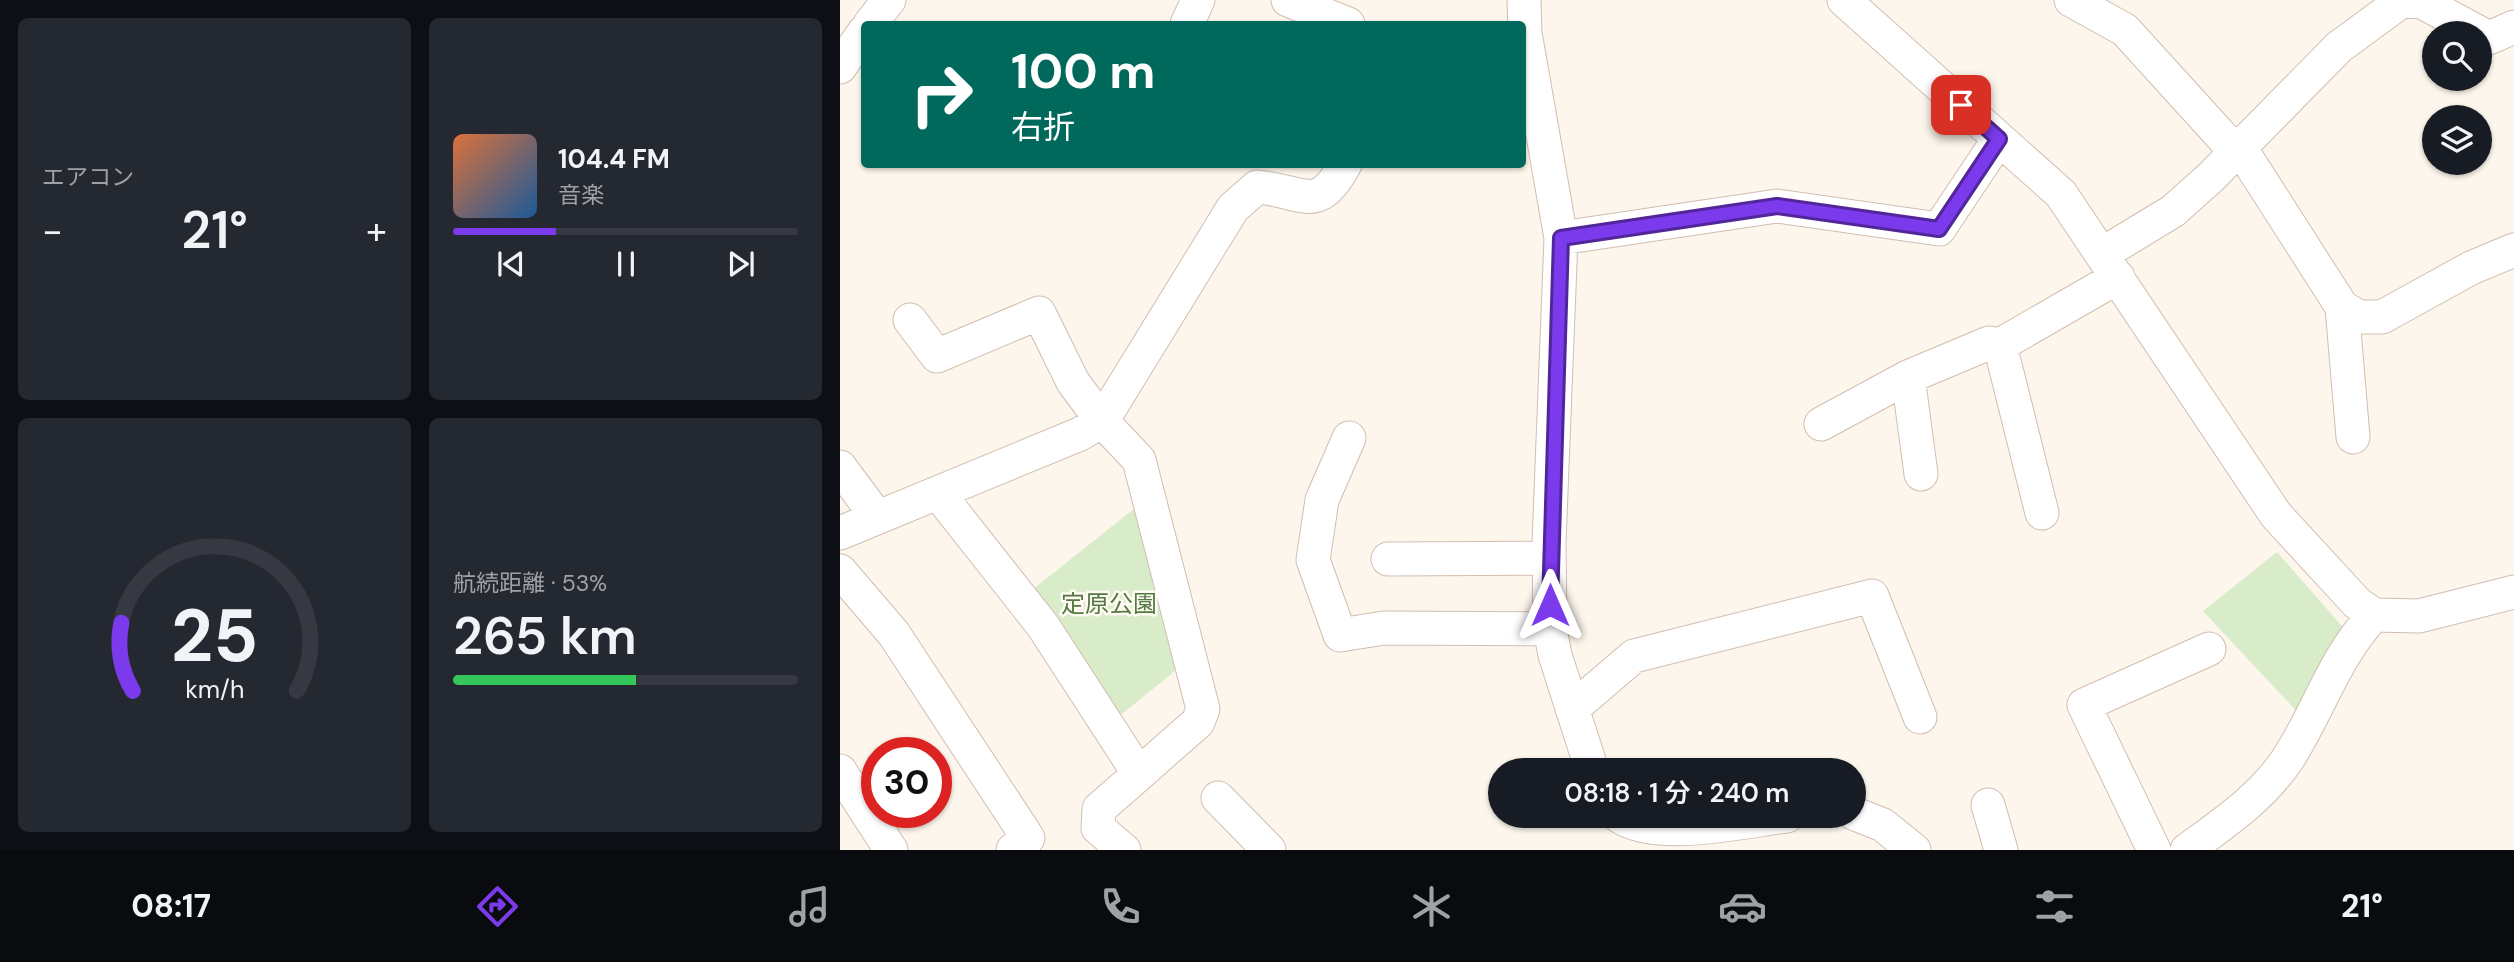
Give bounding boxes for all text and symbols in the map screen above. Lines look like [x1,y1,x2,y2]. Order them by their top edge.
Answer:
map controls [2422,21,2492,175]
button: search [2422,21,2492,91]
text: 100 m [1011,39,1155,103]
icon: right [896,49,987,140]
pin [1931,75,1991,135]
icon: arrive [1942,86,1980,124]
button: layers [2422,105,2492,175]
text: 右折 [1011,106,1075,148]
text: 104.4 FM [558,142,670,176]
text: エアコン [42,162,134,192]
text: 音楽 [558,180,604,210]
text: 21° [181,196,248,264]
text: − [42,206,63,256]
text: + [366,206,387,256]
icon: previous [492,245,530,283]
icon: pause [607,245,645,283]
icon: next [722,245,760,283]
text: 航続距離 · 53% [453,568,607,598]
position arrow [1513,568,1587,642]
park label: 定原公園 [1061,588,1157,619]
text: 25 [171,589,258,684]
text: 265 km [453,602,637,670]
text: km/h [185,673,244,706]
speed limit sign: 30 [861,737,952,828]
text: 08:18 · 1 分 · 240 m [1565,776,1789,810]
icon: directions [473,882,522,931]
icon: music [785,882,834,931]
icon: phone [1096,882,1145,931]
icon: climate [1407,882,1456,931]
icon: car [1718,882,1767,931]
icon: filters [2030,882,2079,931]
text: 08:17 [131,885,211,927]
text: 21° [2341,885,2383,927]

